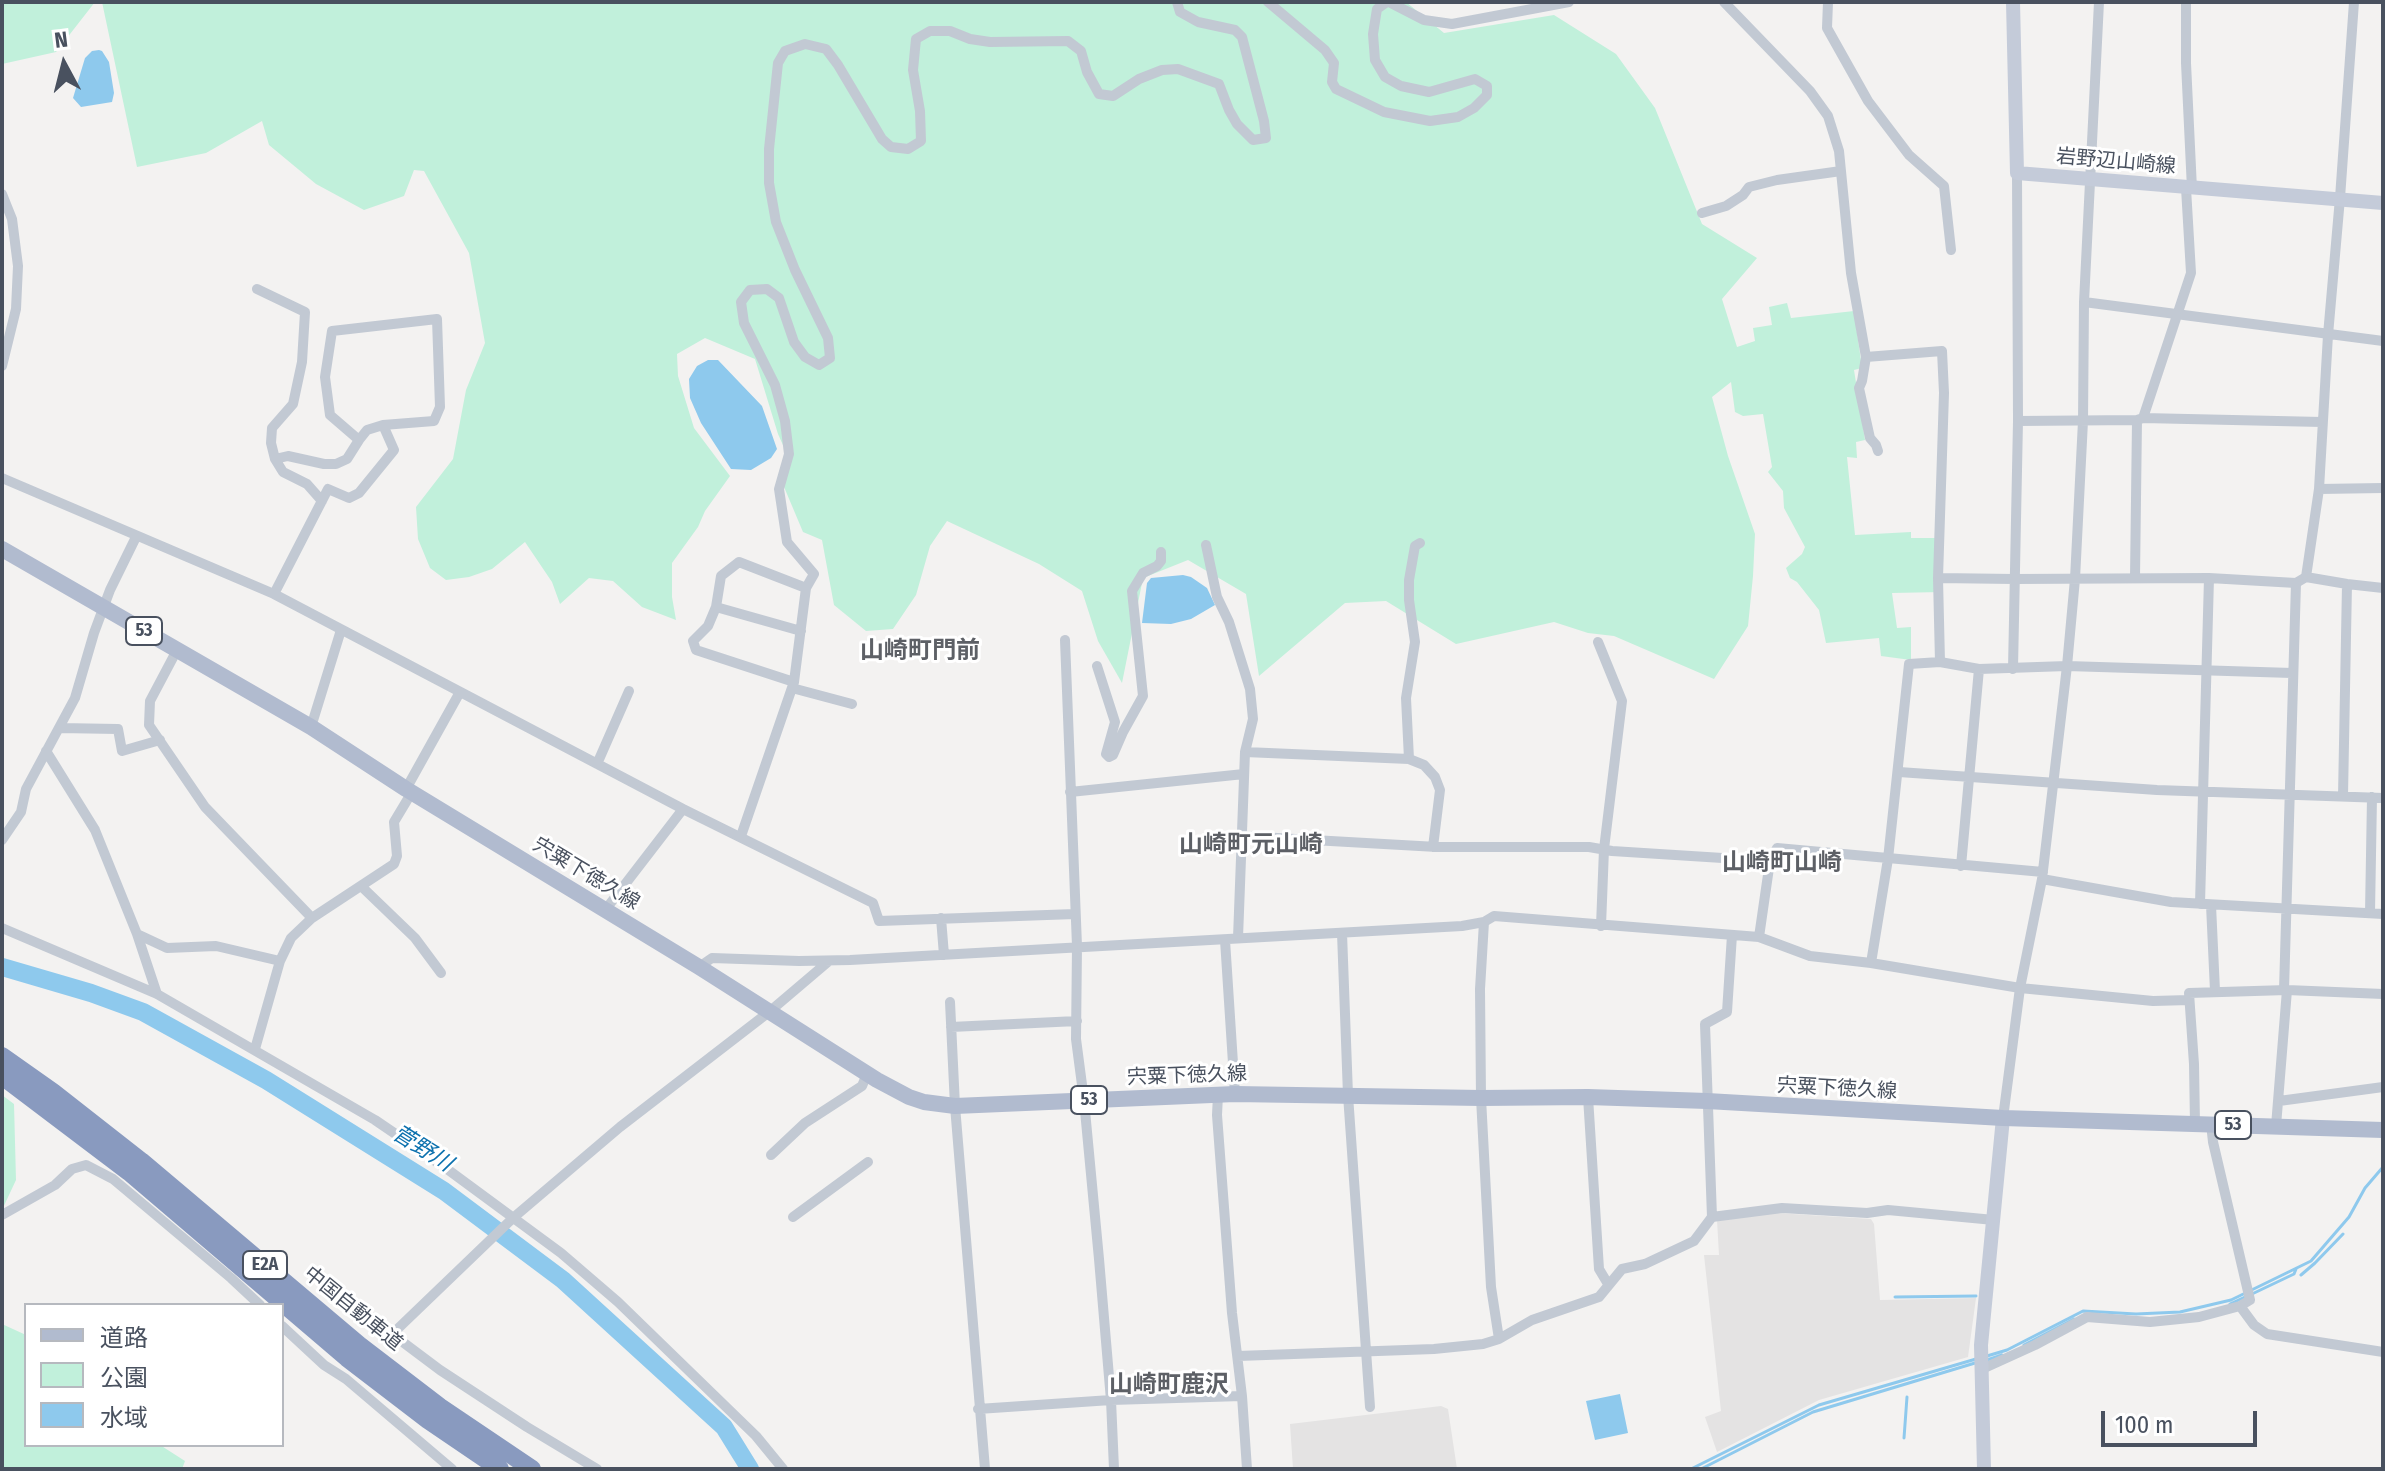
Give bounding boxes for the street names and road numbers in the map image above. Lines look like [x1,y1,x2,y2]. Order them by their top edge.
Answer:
street label: 岩野辺山崎線 [2055,145,2177,179]
road number: 53 [126,617,162,645]
street label: 宍粟下徳久線 [528,833,644,915]
street label: 宍粟下徳久線 [1127,1062,1247,1090]
street label: 宍粟下徳久線 [1776,1074,1898,1104]
road number: 53 [1071,1086,1107,1114]
road number: 53 [2215,1111,2251,1139]
road number: E2A [243,1251,287,1279]
street label: 中国自動車道 [299,1262,407,1356]

